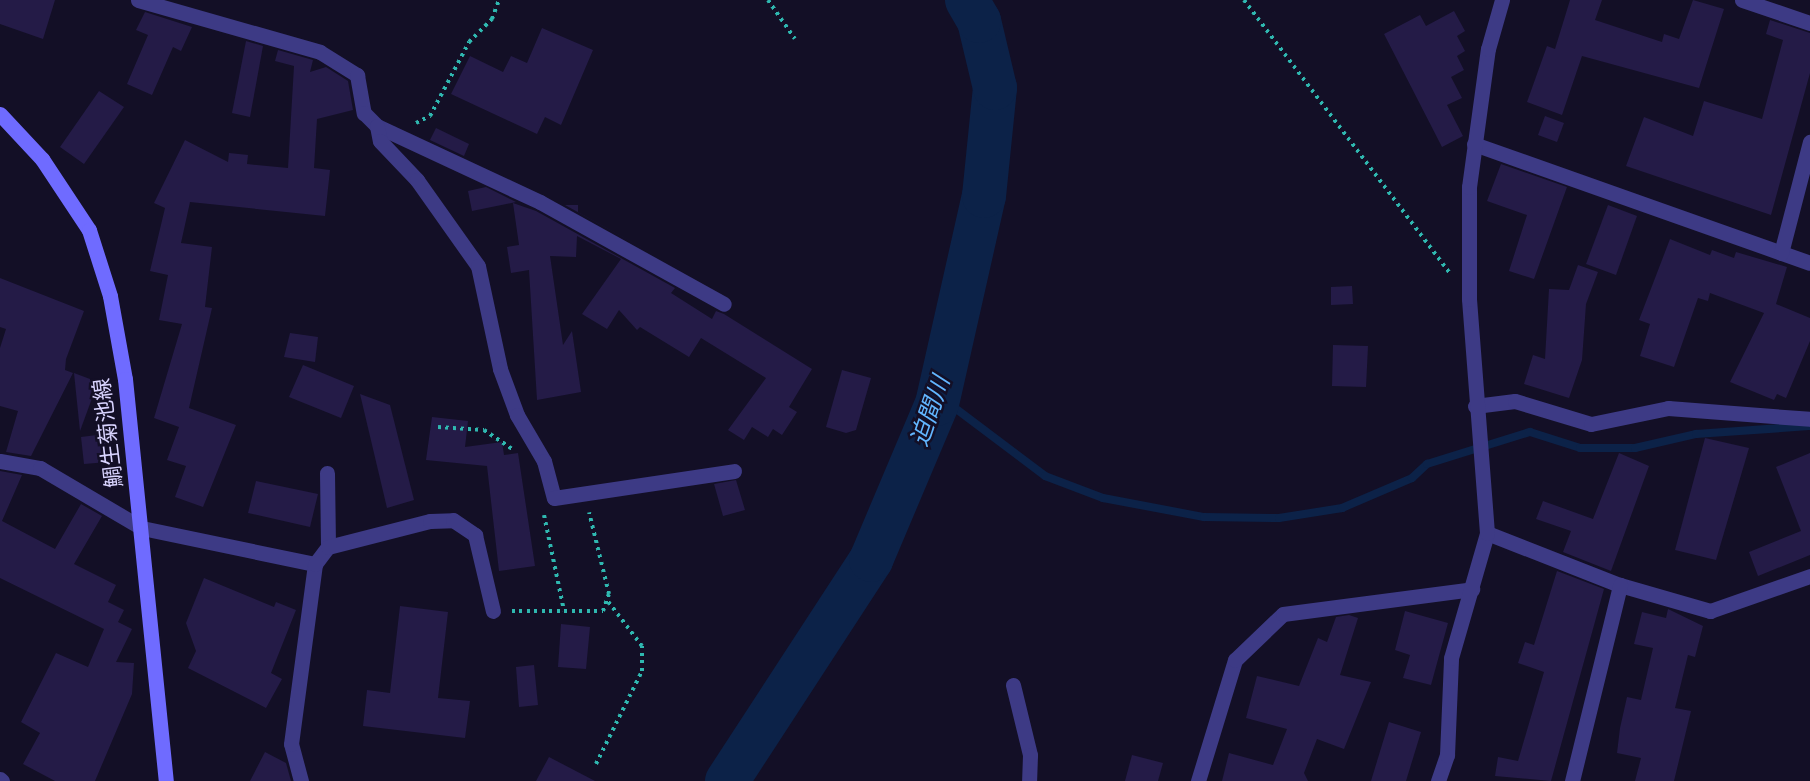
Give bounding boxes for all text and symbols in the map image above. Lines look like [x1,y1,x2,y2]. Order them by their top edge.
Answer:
water label: 迫間川 [905,372,955,450]
street label: 鯛生菊池線 [88,377,128,489]

